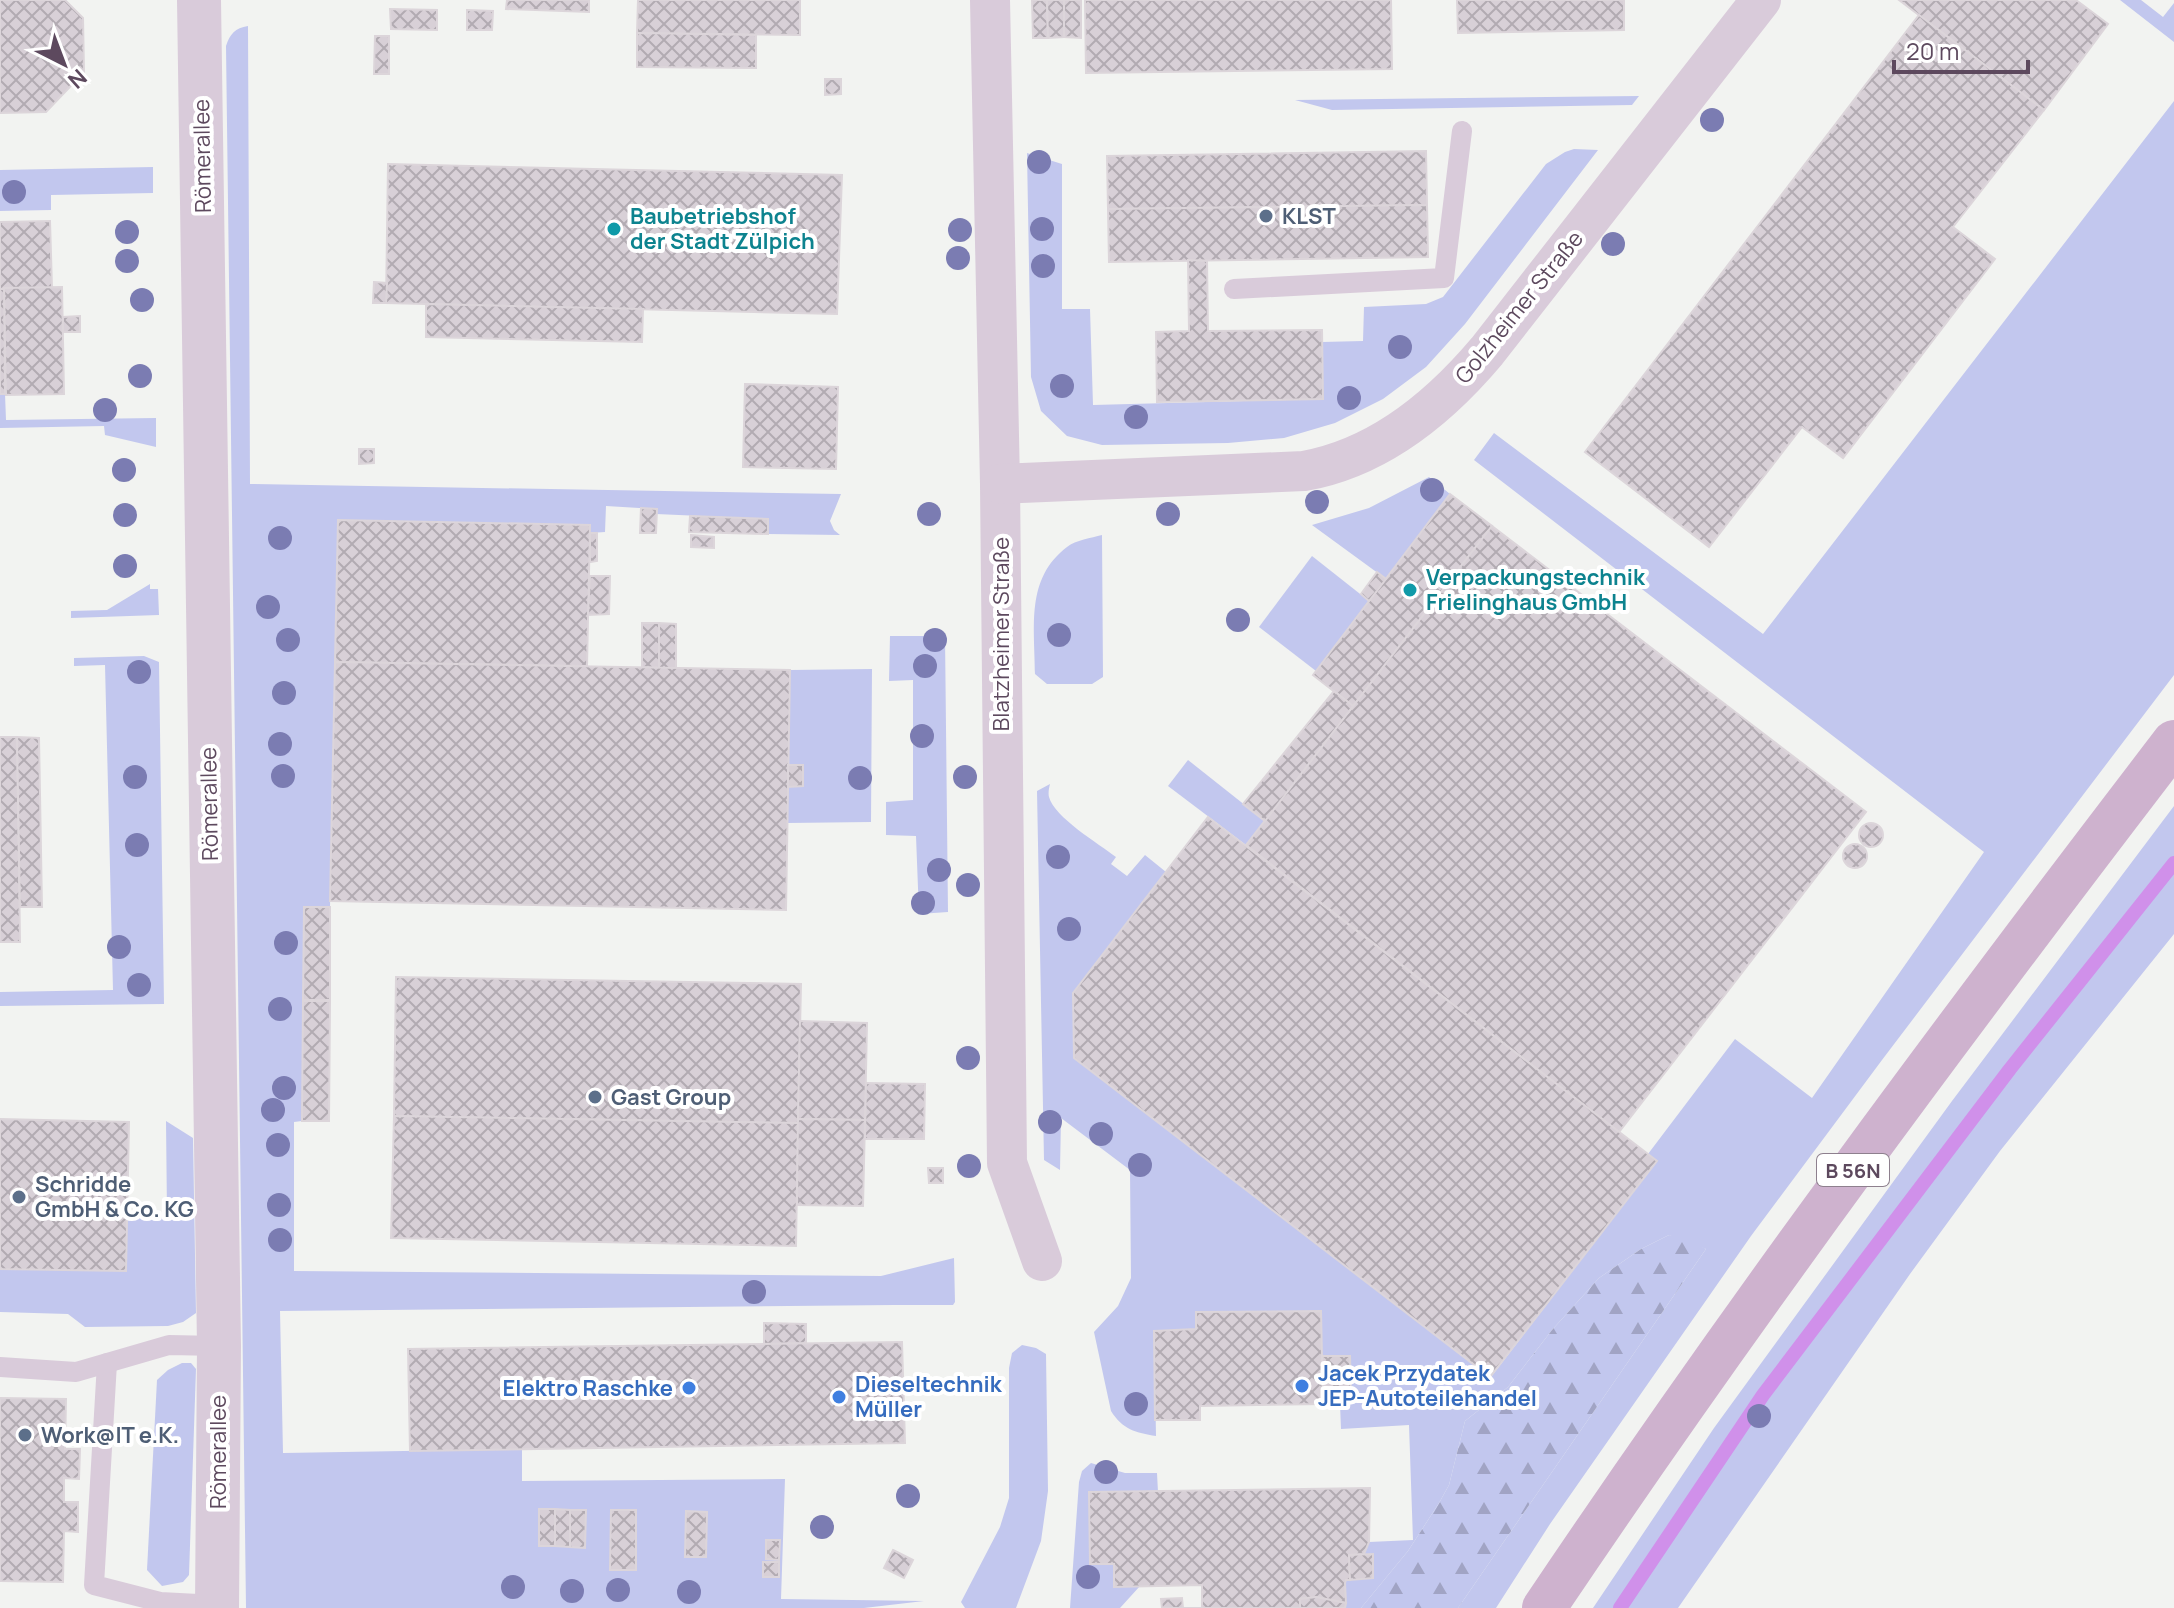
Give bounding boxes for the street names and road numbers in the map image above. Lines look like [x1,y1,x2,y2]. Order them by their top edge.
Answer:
street label: Römerallee [186,99,218,213]
street label: Golzheimer Straße [1448,224,1590,390]
street label: Blatzheimer Straße [986,537,1016,731]
street label: Römerallee [193,747,225,861]
road number: B 56N [1817,1154,1889,1186]
street label: Römerallee [203,1395,233,1509]

